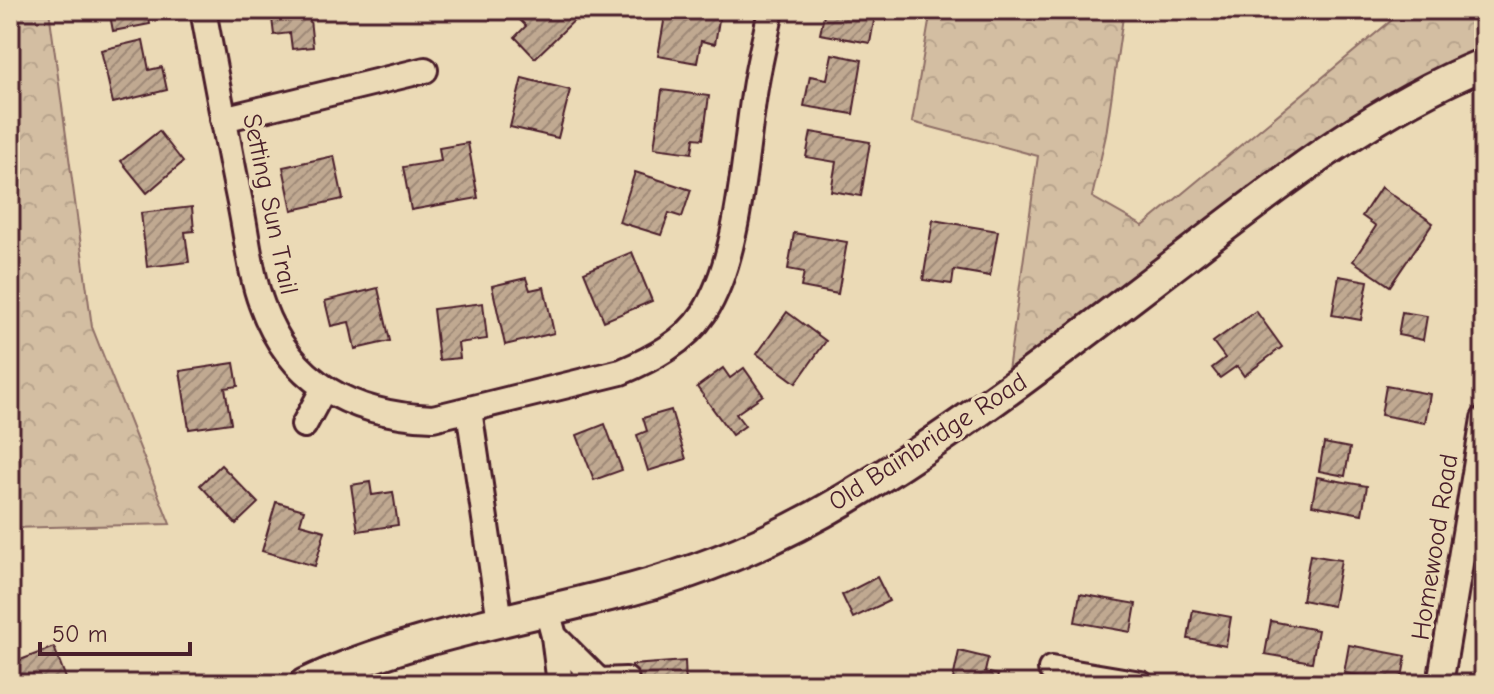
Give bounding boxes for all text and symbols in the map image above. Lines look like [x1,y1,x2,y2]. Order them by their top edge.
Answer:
street label: Setting Sun Trail [236,111,304,297]
street label: Old Bainbridge Road [823,367,1033,517]
street label: Homewood Road [1405,452,1465,642]
scale bar [40,606,190,656]
text: 50 m [52,620,108,648]

